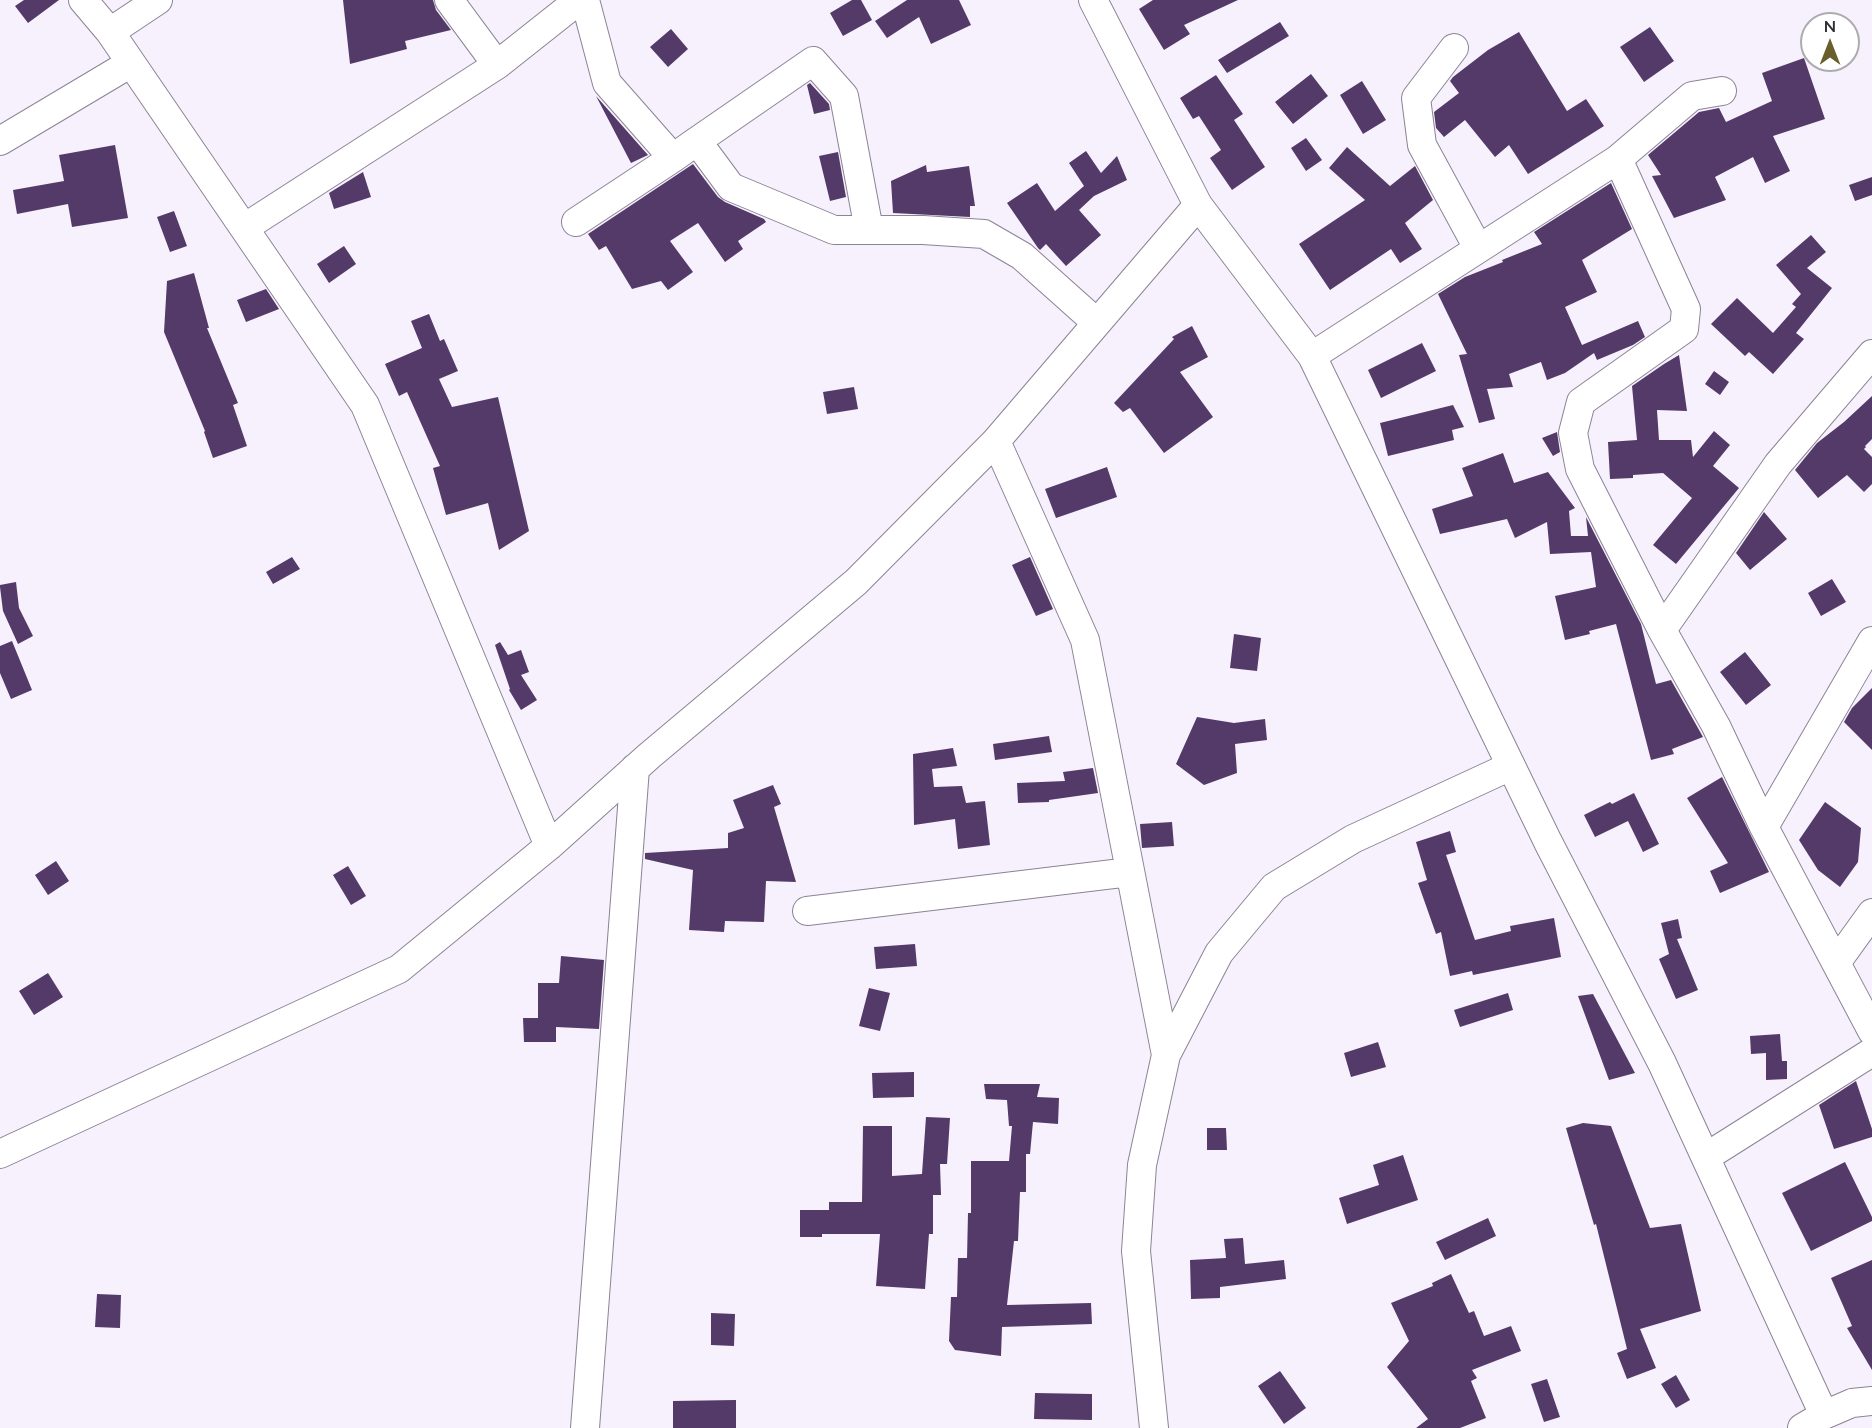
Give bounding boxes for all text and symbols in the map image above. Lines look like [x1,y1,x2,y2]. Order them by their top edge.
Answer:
north arrow [1800,12,1860,72]
text: N [1824,16,1836,35]

